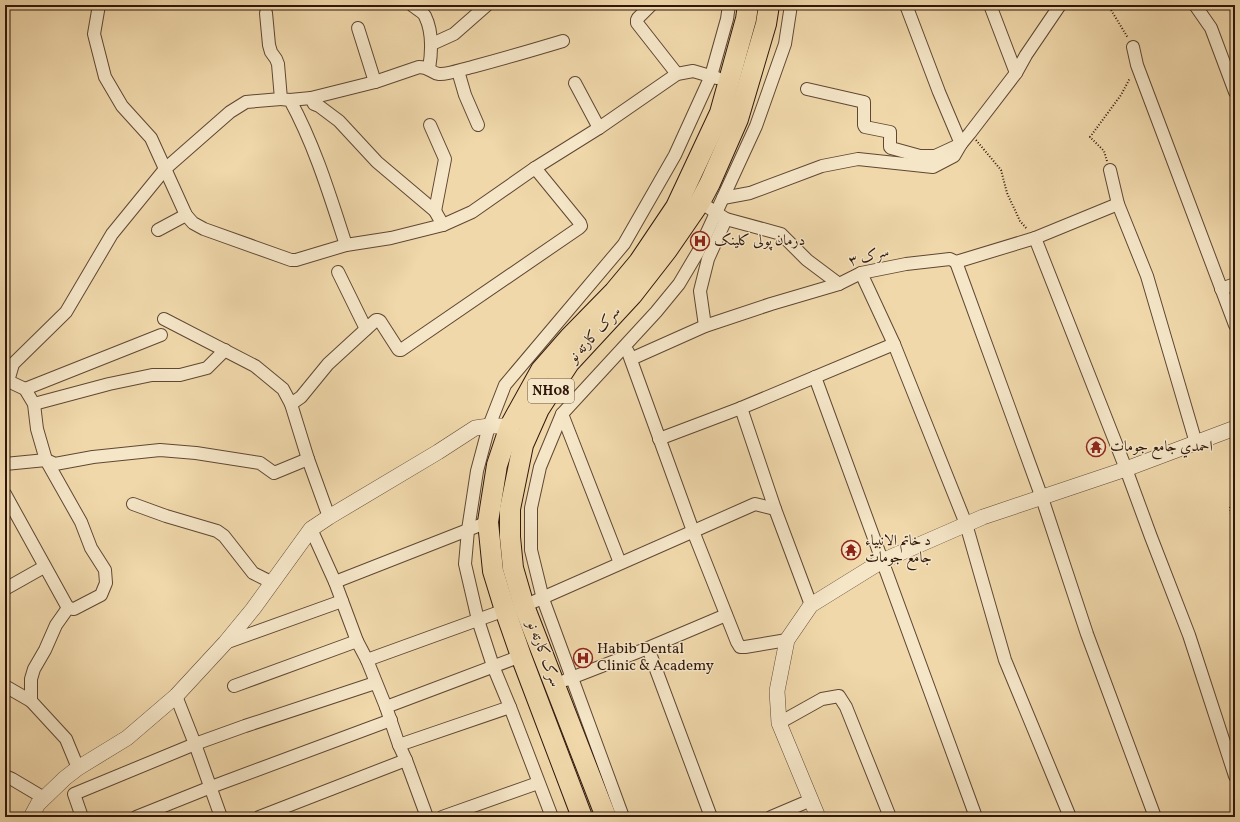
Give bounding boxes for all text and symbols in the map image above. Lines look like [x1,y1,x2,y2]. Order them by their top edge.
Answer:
hospital icon: درمان پولی کلینک [689,230,711,252]
place label: درمان پولی کلینک [714,231,805,252]
street label: سرک ۳ [846,242,892,272]
street label: سرک کارته نو [563,302,626,369]
road number: NH08 [528,379,574,403]
temple icon: احمدي جامع جومات [1085,436,1107,458]
place label: احمدي جامع جومات [1110,437,1213,460]
place label: د خاتم الانبیاء جامع جومات [865,531,932,571]
temple icon: د خاتم الانبیاء جامع جومات [840,539,862,561]
street label: سرک کارته نو [520,616,565,690]
place label: Habib Dental Clinic & Academy [597,639,714,677]
hospital icon: Habib Dental Clinic & Academy [572,647,594,669]

